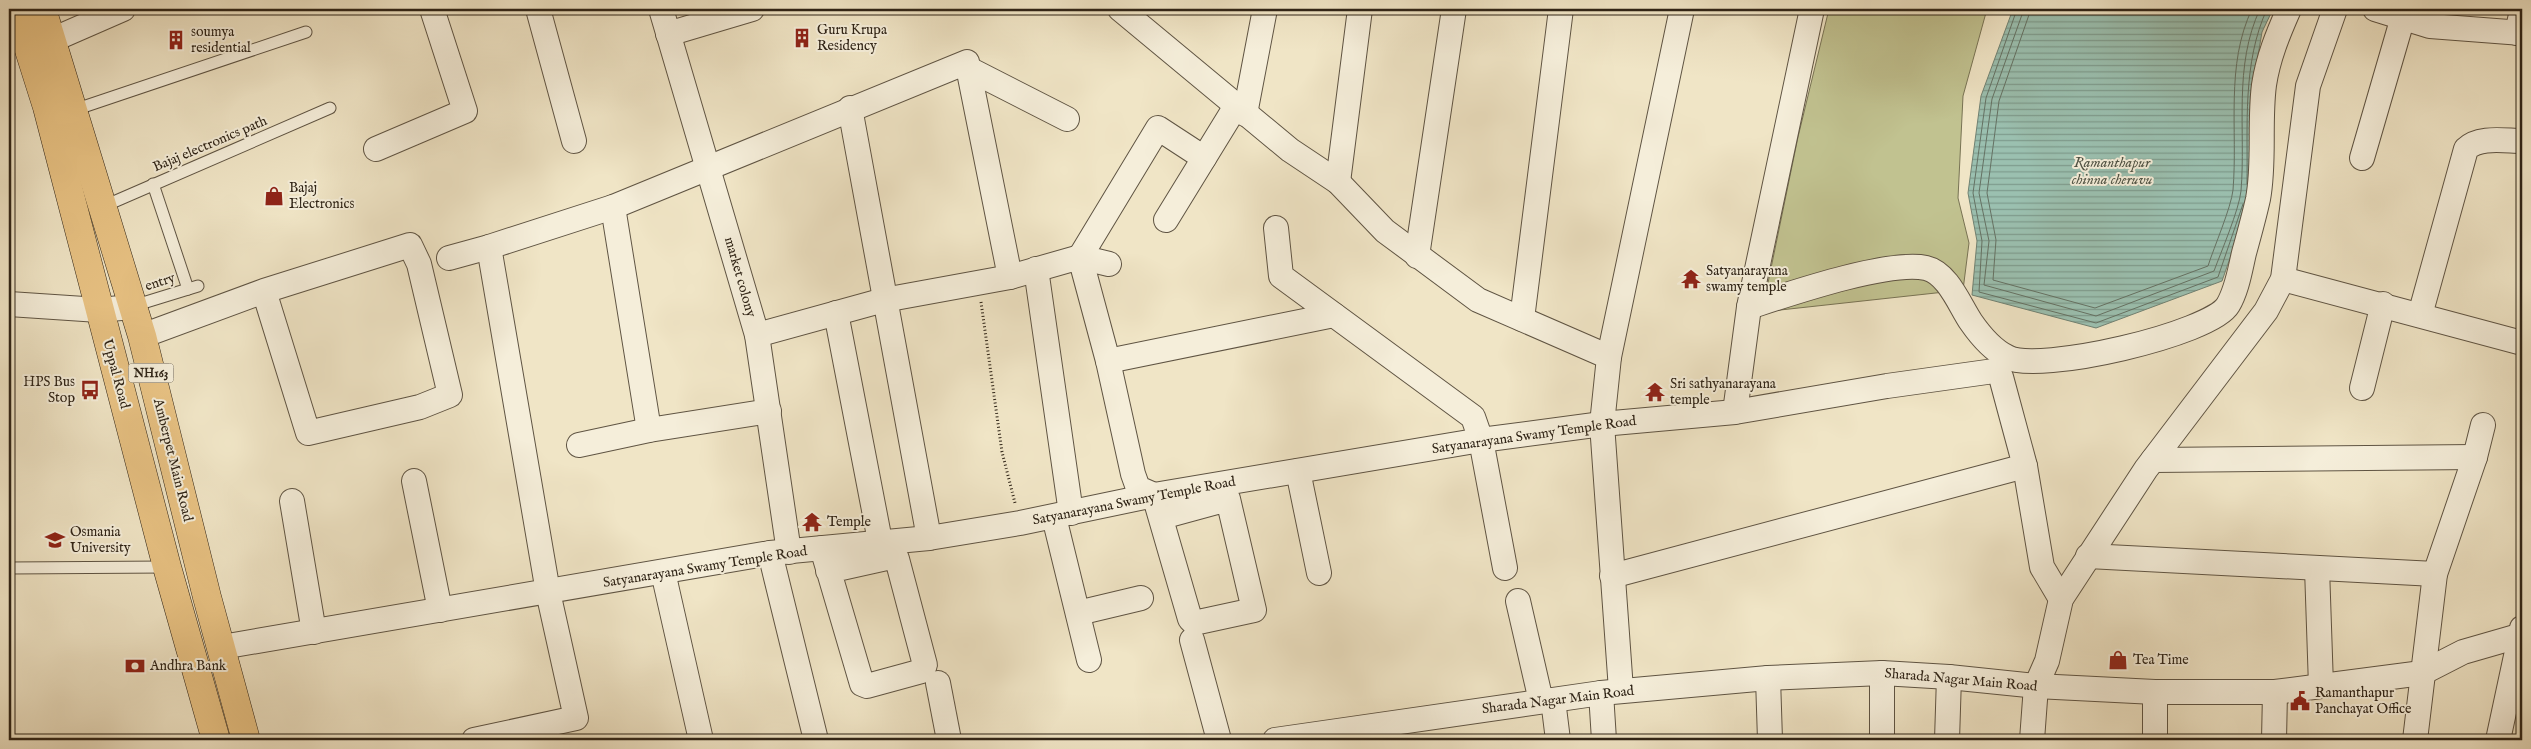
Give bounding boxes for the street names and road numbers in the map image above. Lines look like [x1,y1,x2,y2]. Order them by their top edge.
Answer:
street label: Bajaj electronics path [150,112,270,176]
street label: market colony [720,235,760,319]
street label: entry [143,269,177,295]
street label: Uppal Road [98,337,134,411]
road number: NH163 [128,363,174,382]
street label: Amberpet Main Road [149,396,197,524]
street label: Satyanarayana Swamy Temple Road [1431,412,1638,458]
street label: Satyanarayana Swamy Temple Road [1031,472,1238,530]
street label: Satyanarayana Swamy Temple Road [602,542,809,592]
street label: Sharada Nagar Main Road [1884,664,2039,696]
street label: Sharada Nagar Main Road [1481,682,1636,718]

